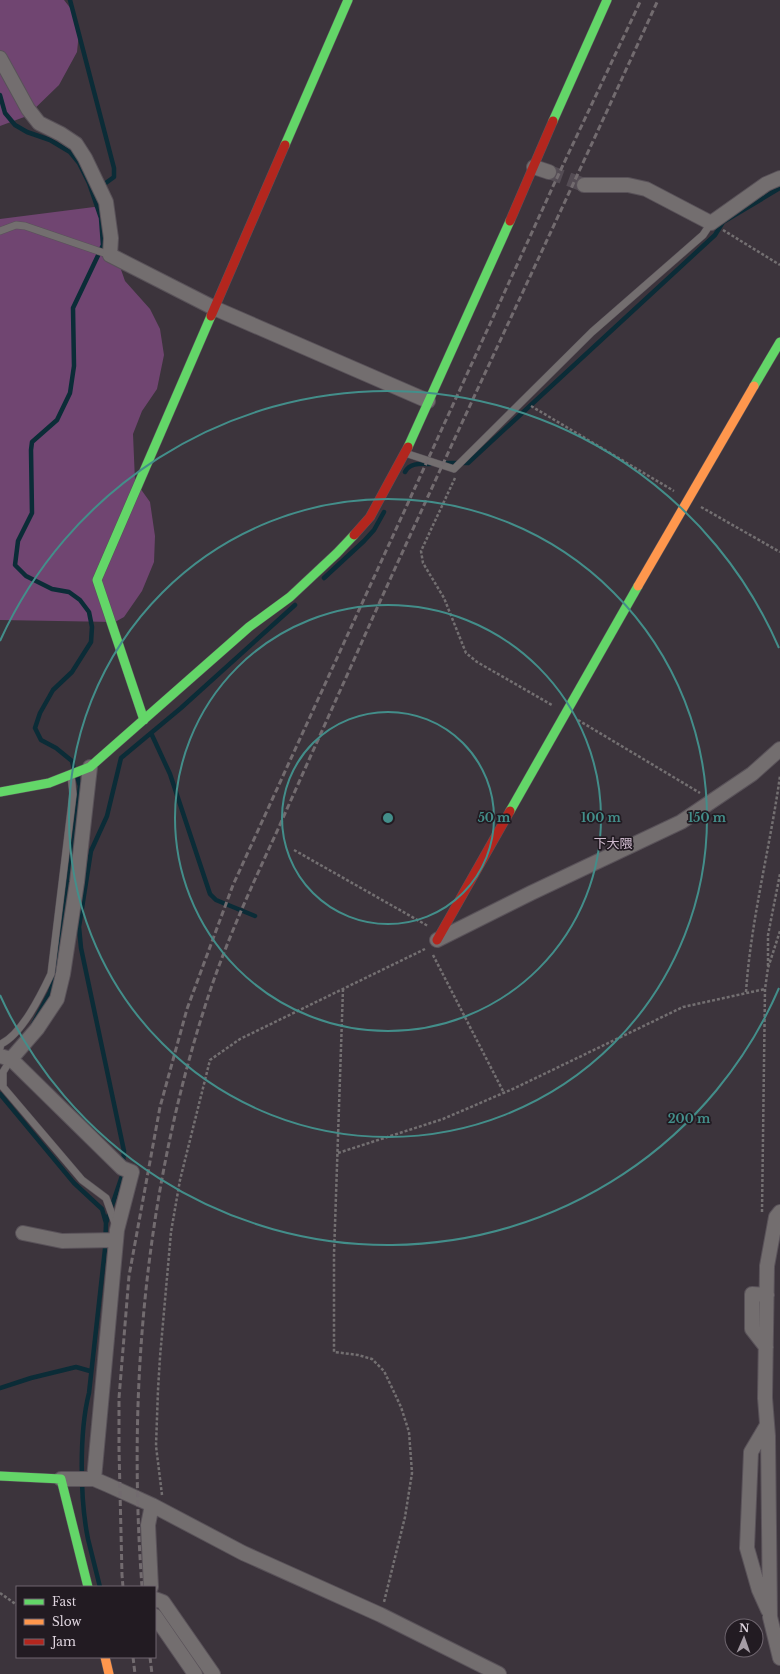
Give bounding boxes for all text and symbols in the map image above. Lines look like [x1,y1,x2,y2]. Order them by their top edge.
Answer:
text: 50 m [478,810,511,825]
text: 100 m [581,810,622,825]
text: 150 m [688,810,727,825]
centre of rings [381,811,395,825]
district label: 下大隈 [593,835,633,852]
text: 200 m [668,1111,711,1126]
legend [16,1586,156,1658]
text: Fast [52,1594,77,1609]
text: Slow [52,1614,82,1629]
north arrow [724,1618,764,1658]
text: N [739,1621,750,1635]
text: Jam [50,1634,76,1649]

